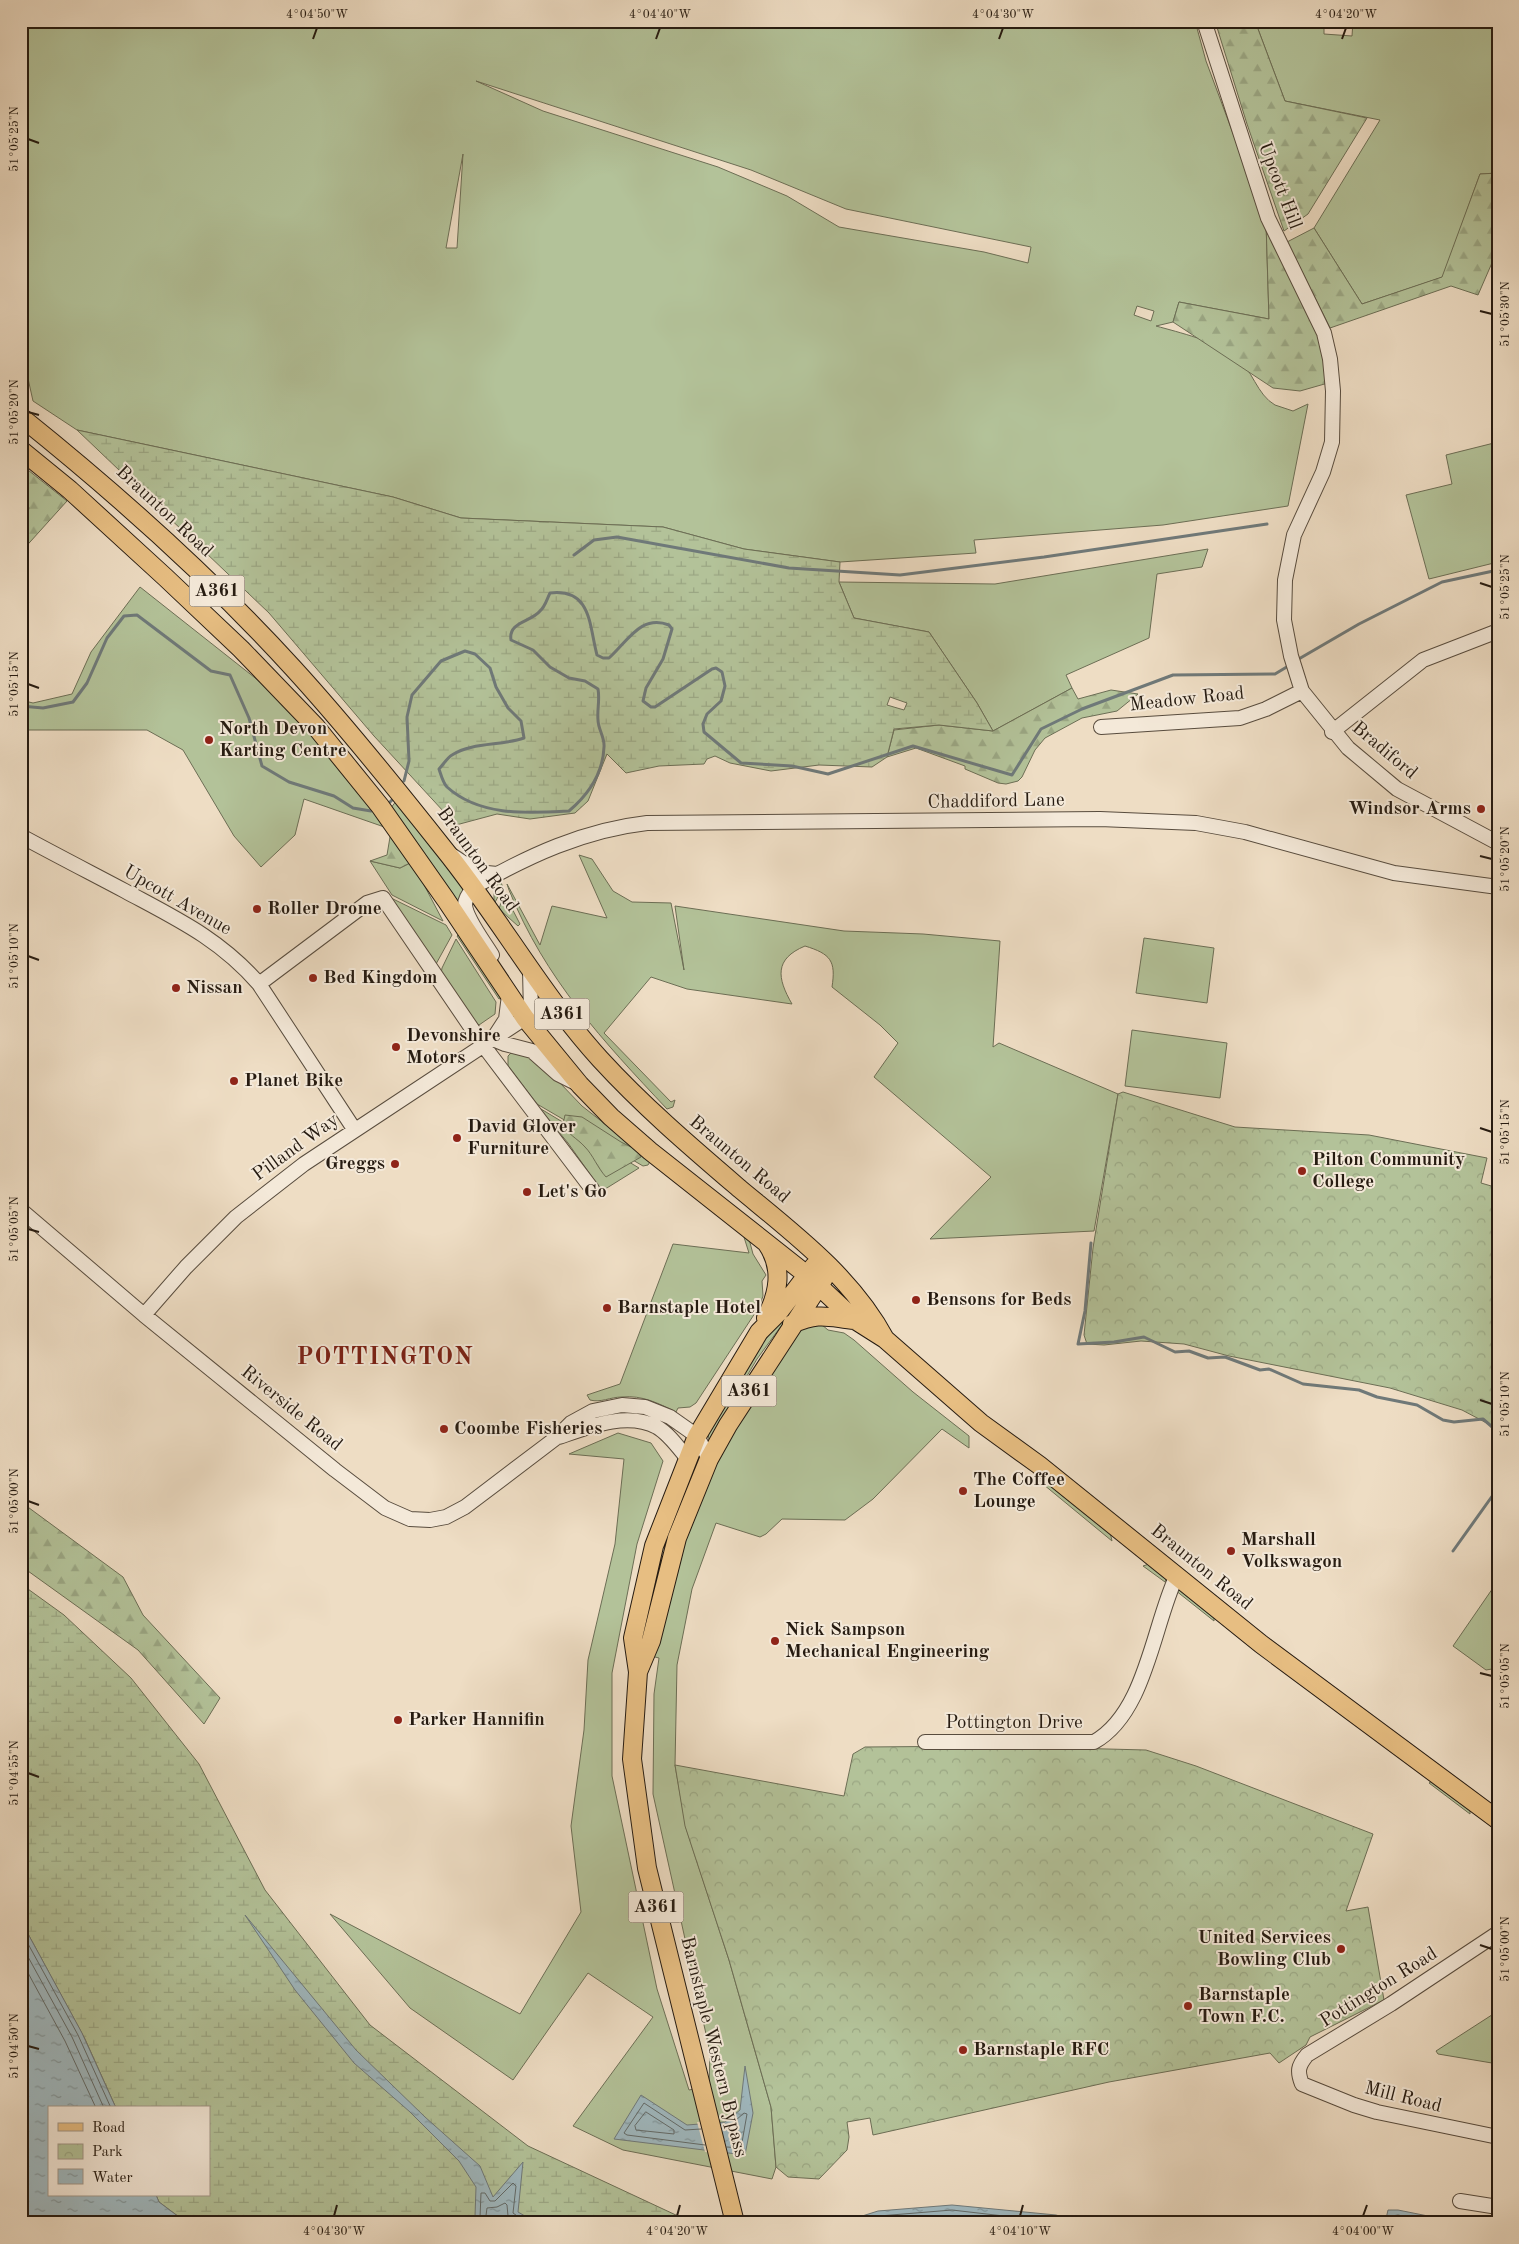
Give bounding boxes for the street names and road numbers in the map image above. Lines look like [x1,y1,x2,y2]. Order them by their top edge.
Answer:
street label: Upcott Hill [1254,140,1304,232]
street label: Braunton Road [112,463,216,562]
road number: A361 [190,576,244,606]
street label: Meadow Road [1129,685,1245,715]
street label: Bradiford [1348,718,1420,784]
street label: Chaddiford Lane [927,791,1065,813]
street label: Braunton Road [433,804,521,916]
street label: Upcott Avenue [120,862,234,940]
road number: A361 [534,999,590,1030]
street label: Pilland Way [250,1111,342,1185]
street label: Braunton Road [685,1113,793,1207]
street label: Riverside Road [237,1363,345,1455]
road number: A361 [722,1375,776,1406]
street label: Braunton Road [1147,1521,1255,1615]
street label: Pottington Drive [945,1714,1083,1733]
road number: A361 [628,1891,684,1922]
street label: Barnstaple Western Bypass [676,1935,750,2159]
street label: Pottington Road [1317,1944,1441,2032]
street label: Mill Road [1362,2079,1444,2117]

